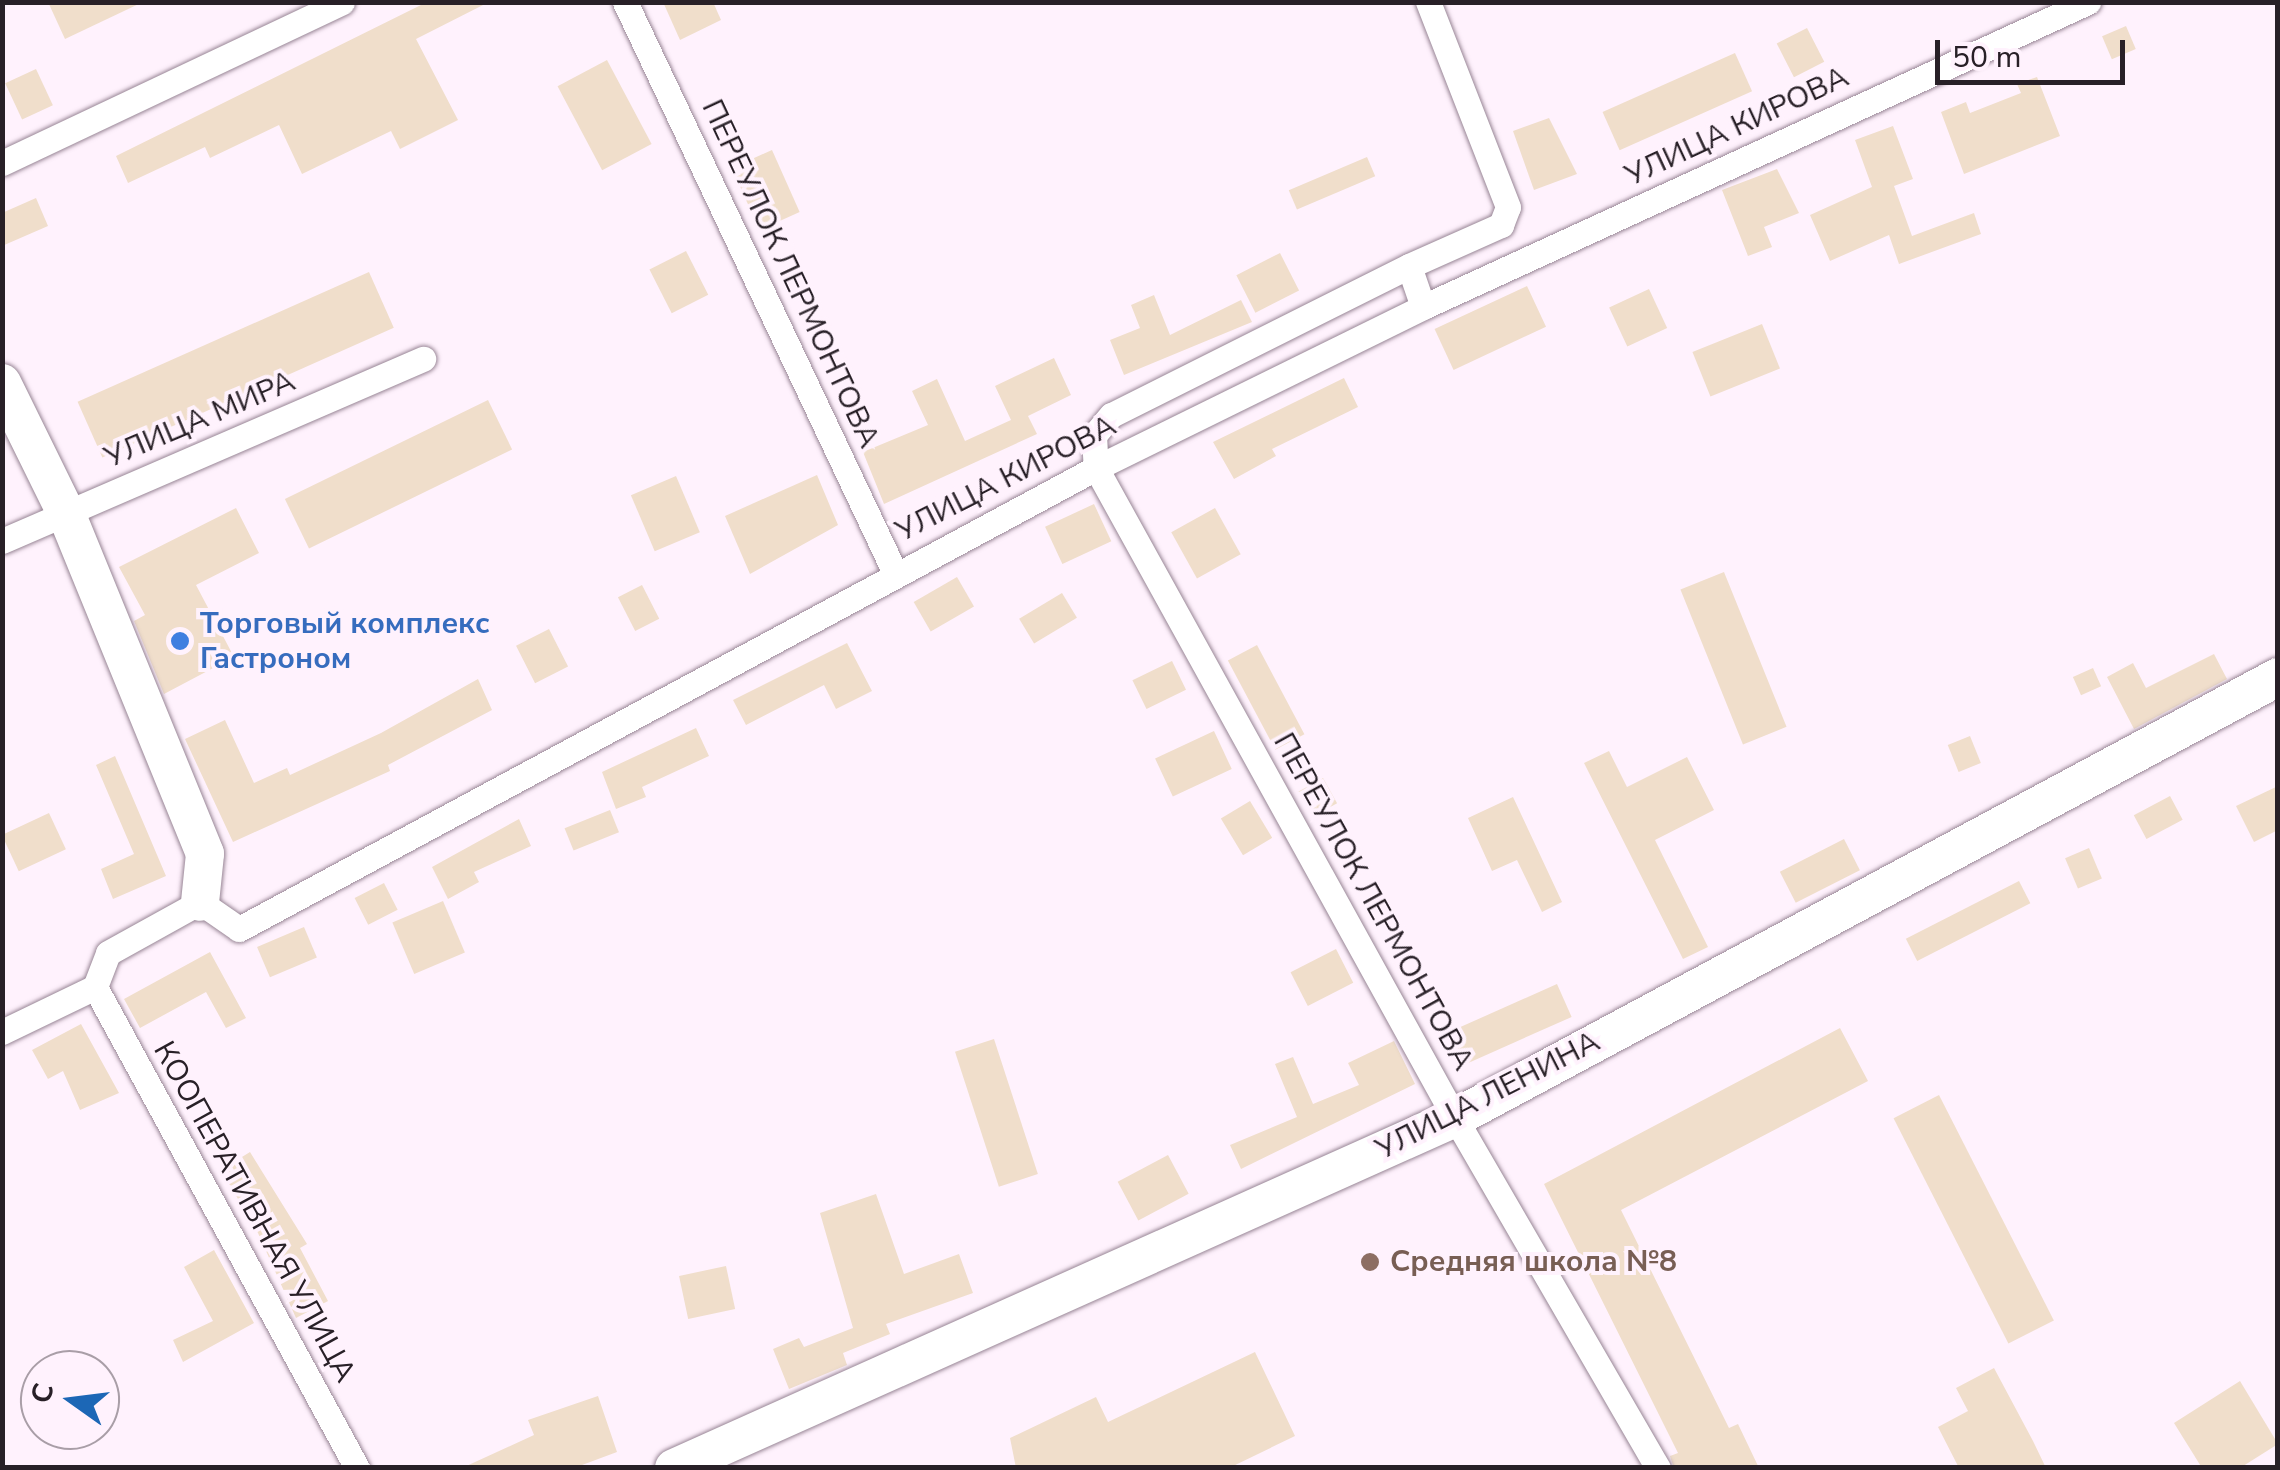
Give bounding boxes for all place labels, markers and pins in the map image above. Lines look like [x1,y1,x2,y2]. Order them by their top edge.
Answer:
place label: Торговый комплекс Гастроном [200,606,489,676]
marker: Торговый комплекс Гастроном [169,630,191,652]
place label: Средняя школа №8 [1390,1244,1677,1280]
marker: Средняя школа №8 [1359,1251,1381,1273]

